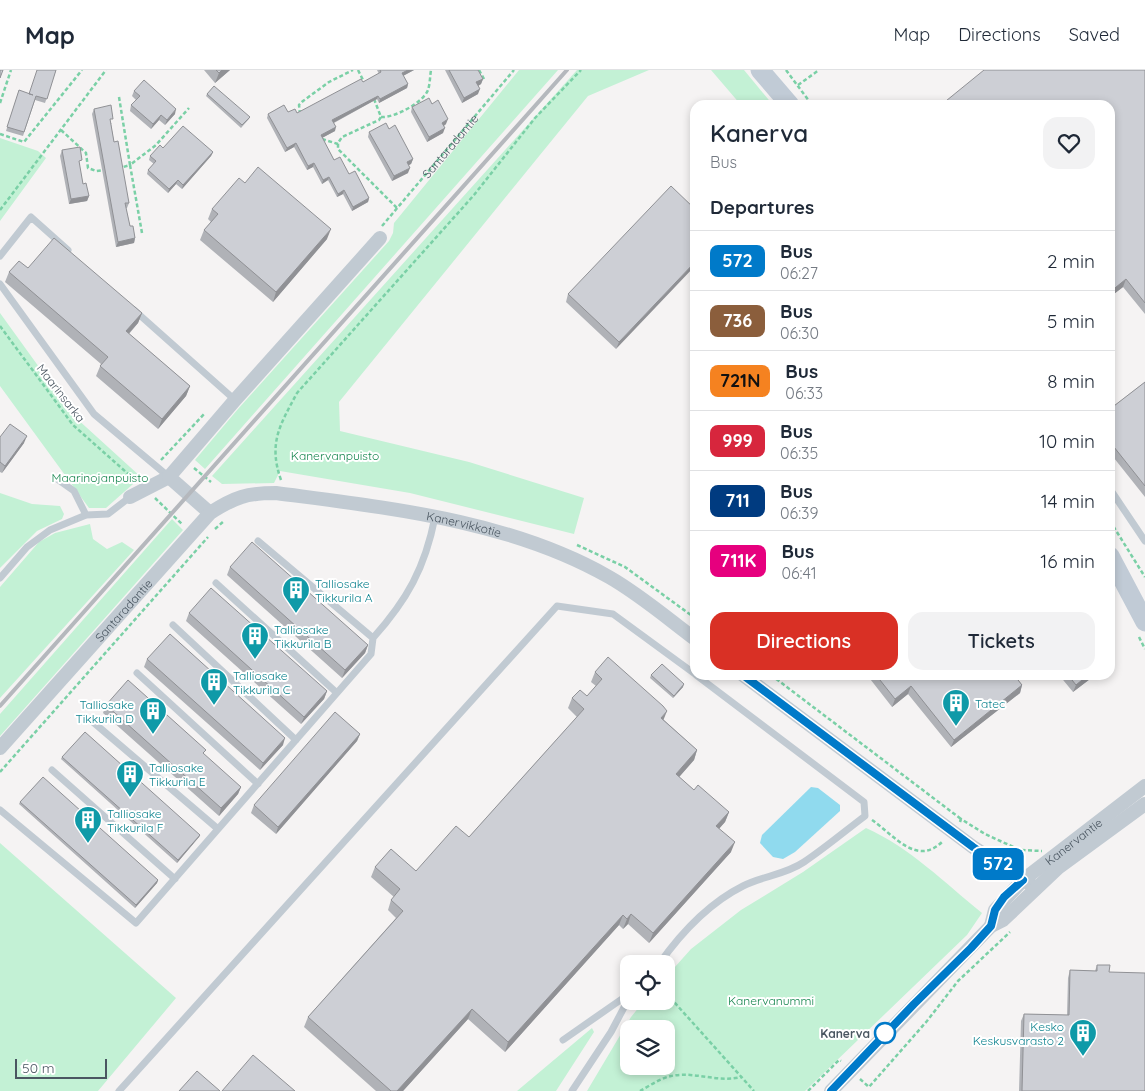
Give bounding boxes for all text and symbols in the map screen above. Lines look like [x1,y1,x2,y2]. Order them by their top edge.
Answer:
text: Map [25,20,75,50]
text: Map [893,23,930,46]
text: Directions [958,23,1041,46]
text: Saved [1069,23,1120,46]
street label: Santaradantie [419,111,481,181]
button: heart [1043,117,1095,169]
text: Kanerva [710,118,808,148]
text: Bus [710,152,737,172]
text: Departures [710,195,814,219]
text: Bus [780,239,813,263]
text: 572 [722,249,753,272]
text: 2 min [1047,249,1095,273]
text: 06:27 [780,263,818,283]
text: Bus [780,299,813,323]
text: 736 [723,309,752,332]
text: 5 min [1047,309,1095,333]
text: 06:30 [780,323,819,343]
text: Bus [785,359,818,383]
street label: Maarinsarka [34,361,88,425]
text: 721N [720,369,760,392]
text: 8 min [1047,369,1095,393]
text: 06:33 [785,383,823,403]
text: Bus [780,419,813,443]
text: 999 [722,429,753,452]
text: 10 min [1039,429,1095,453]
text: 06:35 [780,443,818,463]
park label: Kanervanpuisto [291,448,379,463]
park label: Maarinojanpuisto [52,470,148,485]
text: Bus [780,479,813,503]
text: 711 [725,489,750,512]
text: 14 min [1041,489,1095,513]
text: 06:39 [780,503,818,523]
street label: Kanervikkotie [425,508,503,540]
text: Bus [781,539,814,563]
text: 711K [720,549,756,572]
text: 16 min [1040,549,1095,573]
text: 06:41 [781,563,817,583]
street label: Santaradantie [91,575,155,645]
building icon: Talliosake Tikkurila A [281,575,311,614]
place label: Talliosake Tikkurila A [315,576,373,605]
button: Directions [710,612,898,670]
button: Tickets [908,612,1095,670]
building icon: Talliosake Tikkurila B [240,621,270,660]
place label: Talliosake Tikkurila B [274,622,332,651]
building icon: Talliosake Tikkurila C [199,667,229,706]
place label: Talliosake Tikkurila C [233,668,291,697]
building icon: Tatec [941,688,971,727]
building icon: Talliosake Tikkurila D [138,696,168,735]
place label: Tatec [975,696,1005,711]
place label: Talliosake Tikkurila D [76,697,134,726]
building icon: Talliosake Tikkurila E [115,759,145,798]
place label: Talliosake Tikkurila E [149,760,206,789]
building icon: Talliosake Tikkurila F [73,805,103,844]
place label: Talliosake Tikkurila F [107,806,164,835]
street label: Kanervantie [1042,814,1105,868]
line badge: 572 [969,848,1027,880]
text: 572 [983,852,1013,875]
map controls [620,955,675,1075]
button: locate [620,955,675,1010]
park label: Kanervanummi [728,993,814,1008]
building icon: Kesko Keskusvarasto 2 [1068,1018,1098,1057]
place label: Kesko Keskusvarasto 2 [973,1019,1064,1048]
button: layers [620,1020,675,1075]
marker: Kanerva [874,1022,896,1044]
place label: Kanerva [820,1026,870,1041]
scale bar [15,1056,108,1079]
text: 50 m [22,1059,55,1077]

